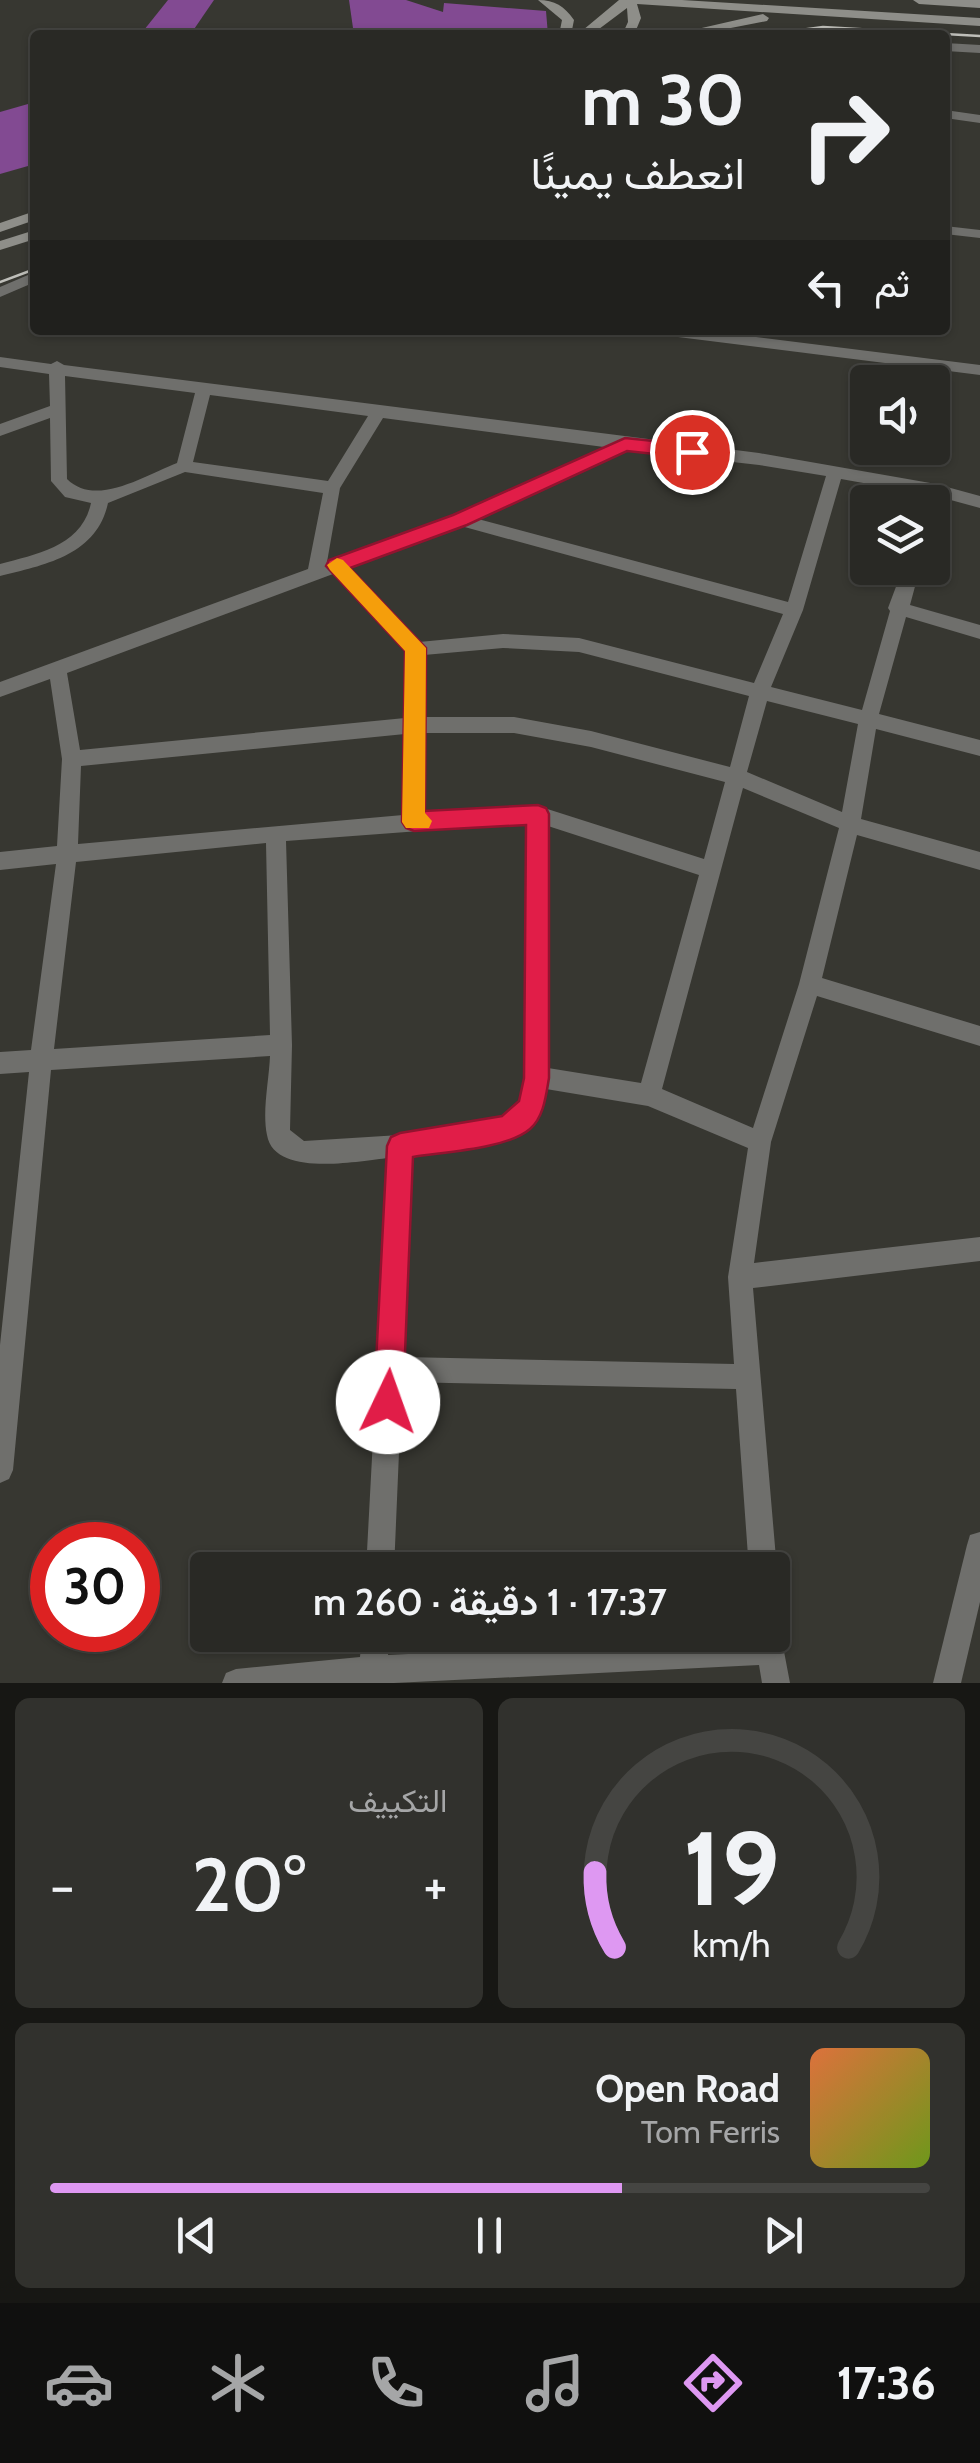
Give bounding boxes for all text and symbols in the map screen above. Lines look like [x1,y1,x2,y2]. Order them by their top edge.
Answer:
text: 30 m [581,57,745,143]
icon: right [780,70,910,200]
text: انعطف يمينًا [531,146,745,200]
icon: left [799,260,854,315]
text: ثم [874,260,910,307]
map controls [850,365,950,585]
button: sound [850,365,950,465]
pin [650,410,735,495]
icon: arrive [665,425,720,480]
button: layers [850,485,950,585]
position arrow [336,1350,440,1454]
speed limit sign: 30 [30,1522,160,1652]
text: 17:37 · 1 دقيقة · 260 m [313,1578,667,1625]
text: التكييف [348,1781,448,1820]
text: 19 [683,1805,780,1931]
text: 20° [192,1839,306,1930]
text: − [50,1852,74,1919]
text: + [423,1852,448,1919]
text: km/h [692,1923,770,1966]
text: Open Road [595,2065,780,2112]
text: Tom Ferris [641,2112,780,2151]
icon: previous [169,2208,224,2263]
icon: pause [462,2208,517,2263]
icon: next [756,2208,811,2263]
icon: car [44,2348,114,2418]
icon: climate [203,2348,273,2418]
icon: phone [361,2348,431,2418]
icon: music [520,2348,590,2418]
icon: directions [678,2348,748,2418]
text: 17:36 [837,2356,936,2410]

